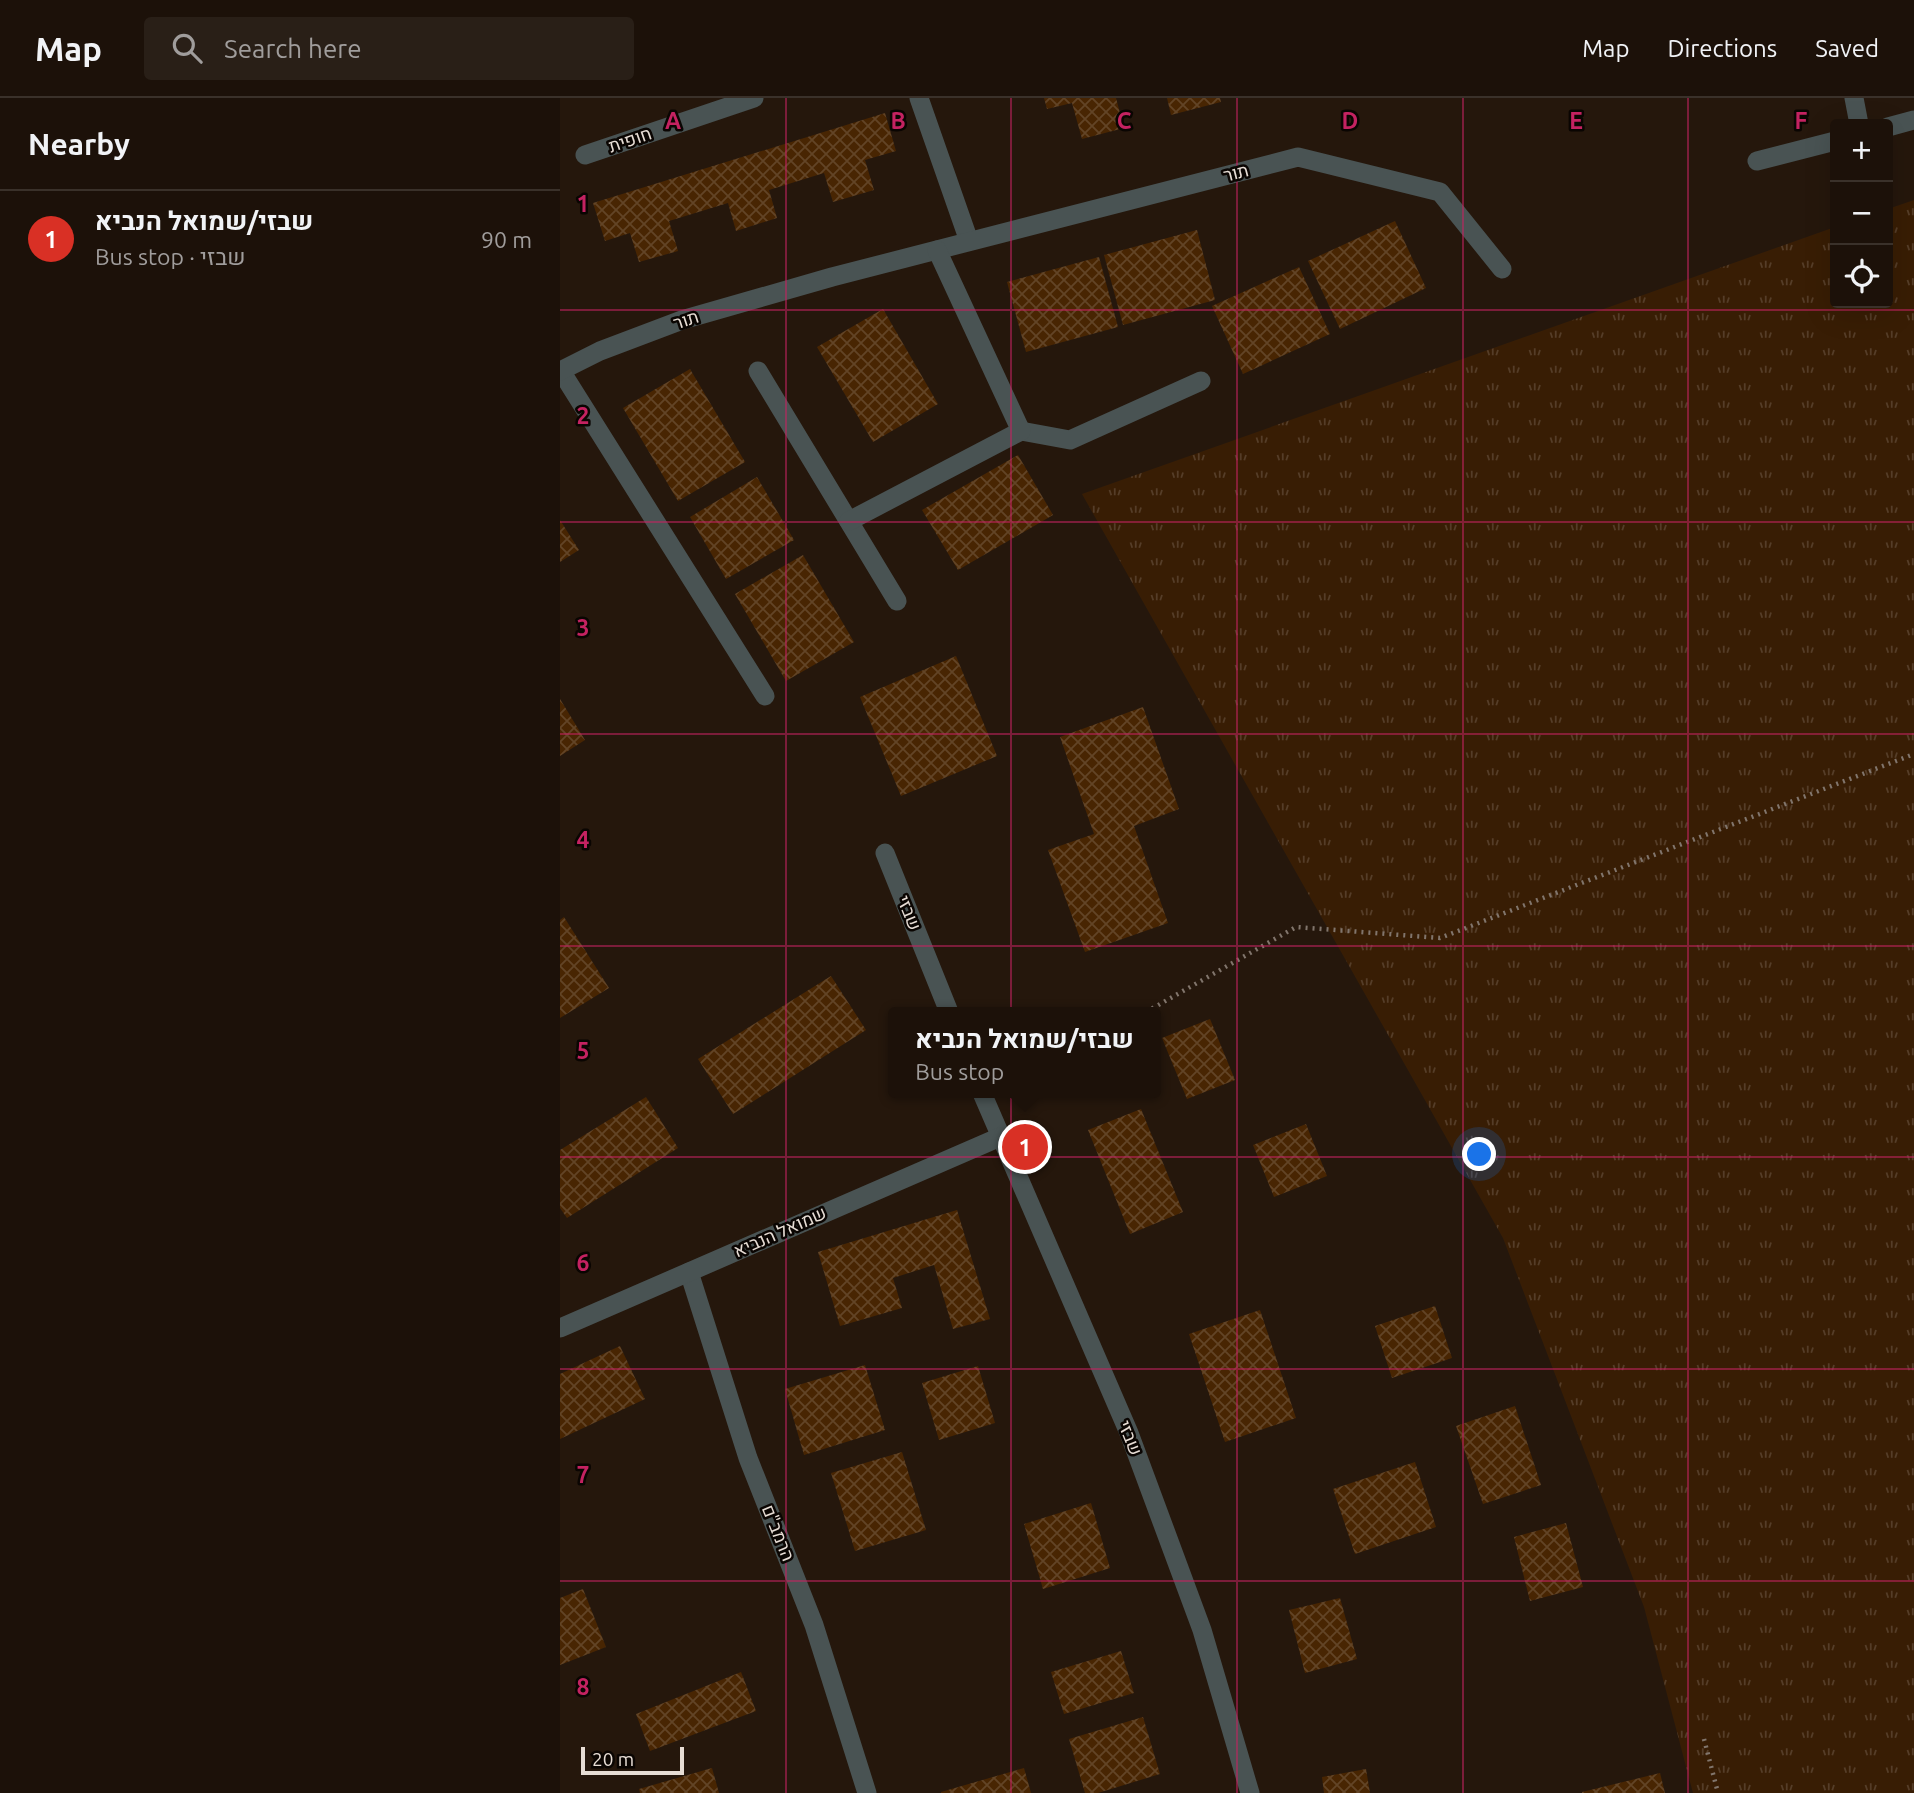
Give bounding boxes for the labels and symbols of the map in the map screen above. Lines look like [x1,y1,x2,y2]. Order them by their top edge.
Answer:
text: A [665,108,681,133]
text: B [890,108,906,133]
text: C [1117,108,1132,133]
text: D [1342,108,1358,133]
text: E [1569,108,1583,133]
text: F [1795,108,1808,133]
street label: חופית [606,122,654,156]
street label: תור [1221,159,1250,185]
text: 1 [577,191,589,216]
street label: תור [671,306,701,332]
text: 2 [577,403,589,428]
text: 3 [577,615,589,640]
text: 4 [577,827,590,852]
street label: שבזי [894,892,926,933]
text: 5 [577,1038,589,1063]
pin: 1 [1002,1121,1048,1173]
your location [1462,1137,1496,1171]
street label: שמואל הנביא [730,1202,829,1260]
text: 6 [577,1250,590,1275]
street label: שבזי [1115,1417,1147,1458]
text: 7 [577,1462,589,1487]
street label: הרמב"ם [759,1502,799,1564]
text: 8 [577,1674,589,1699]
scale bar [581,1744,684,1776]

